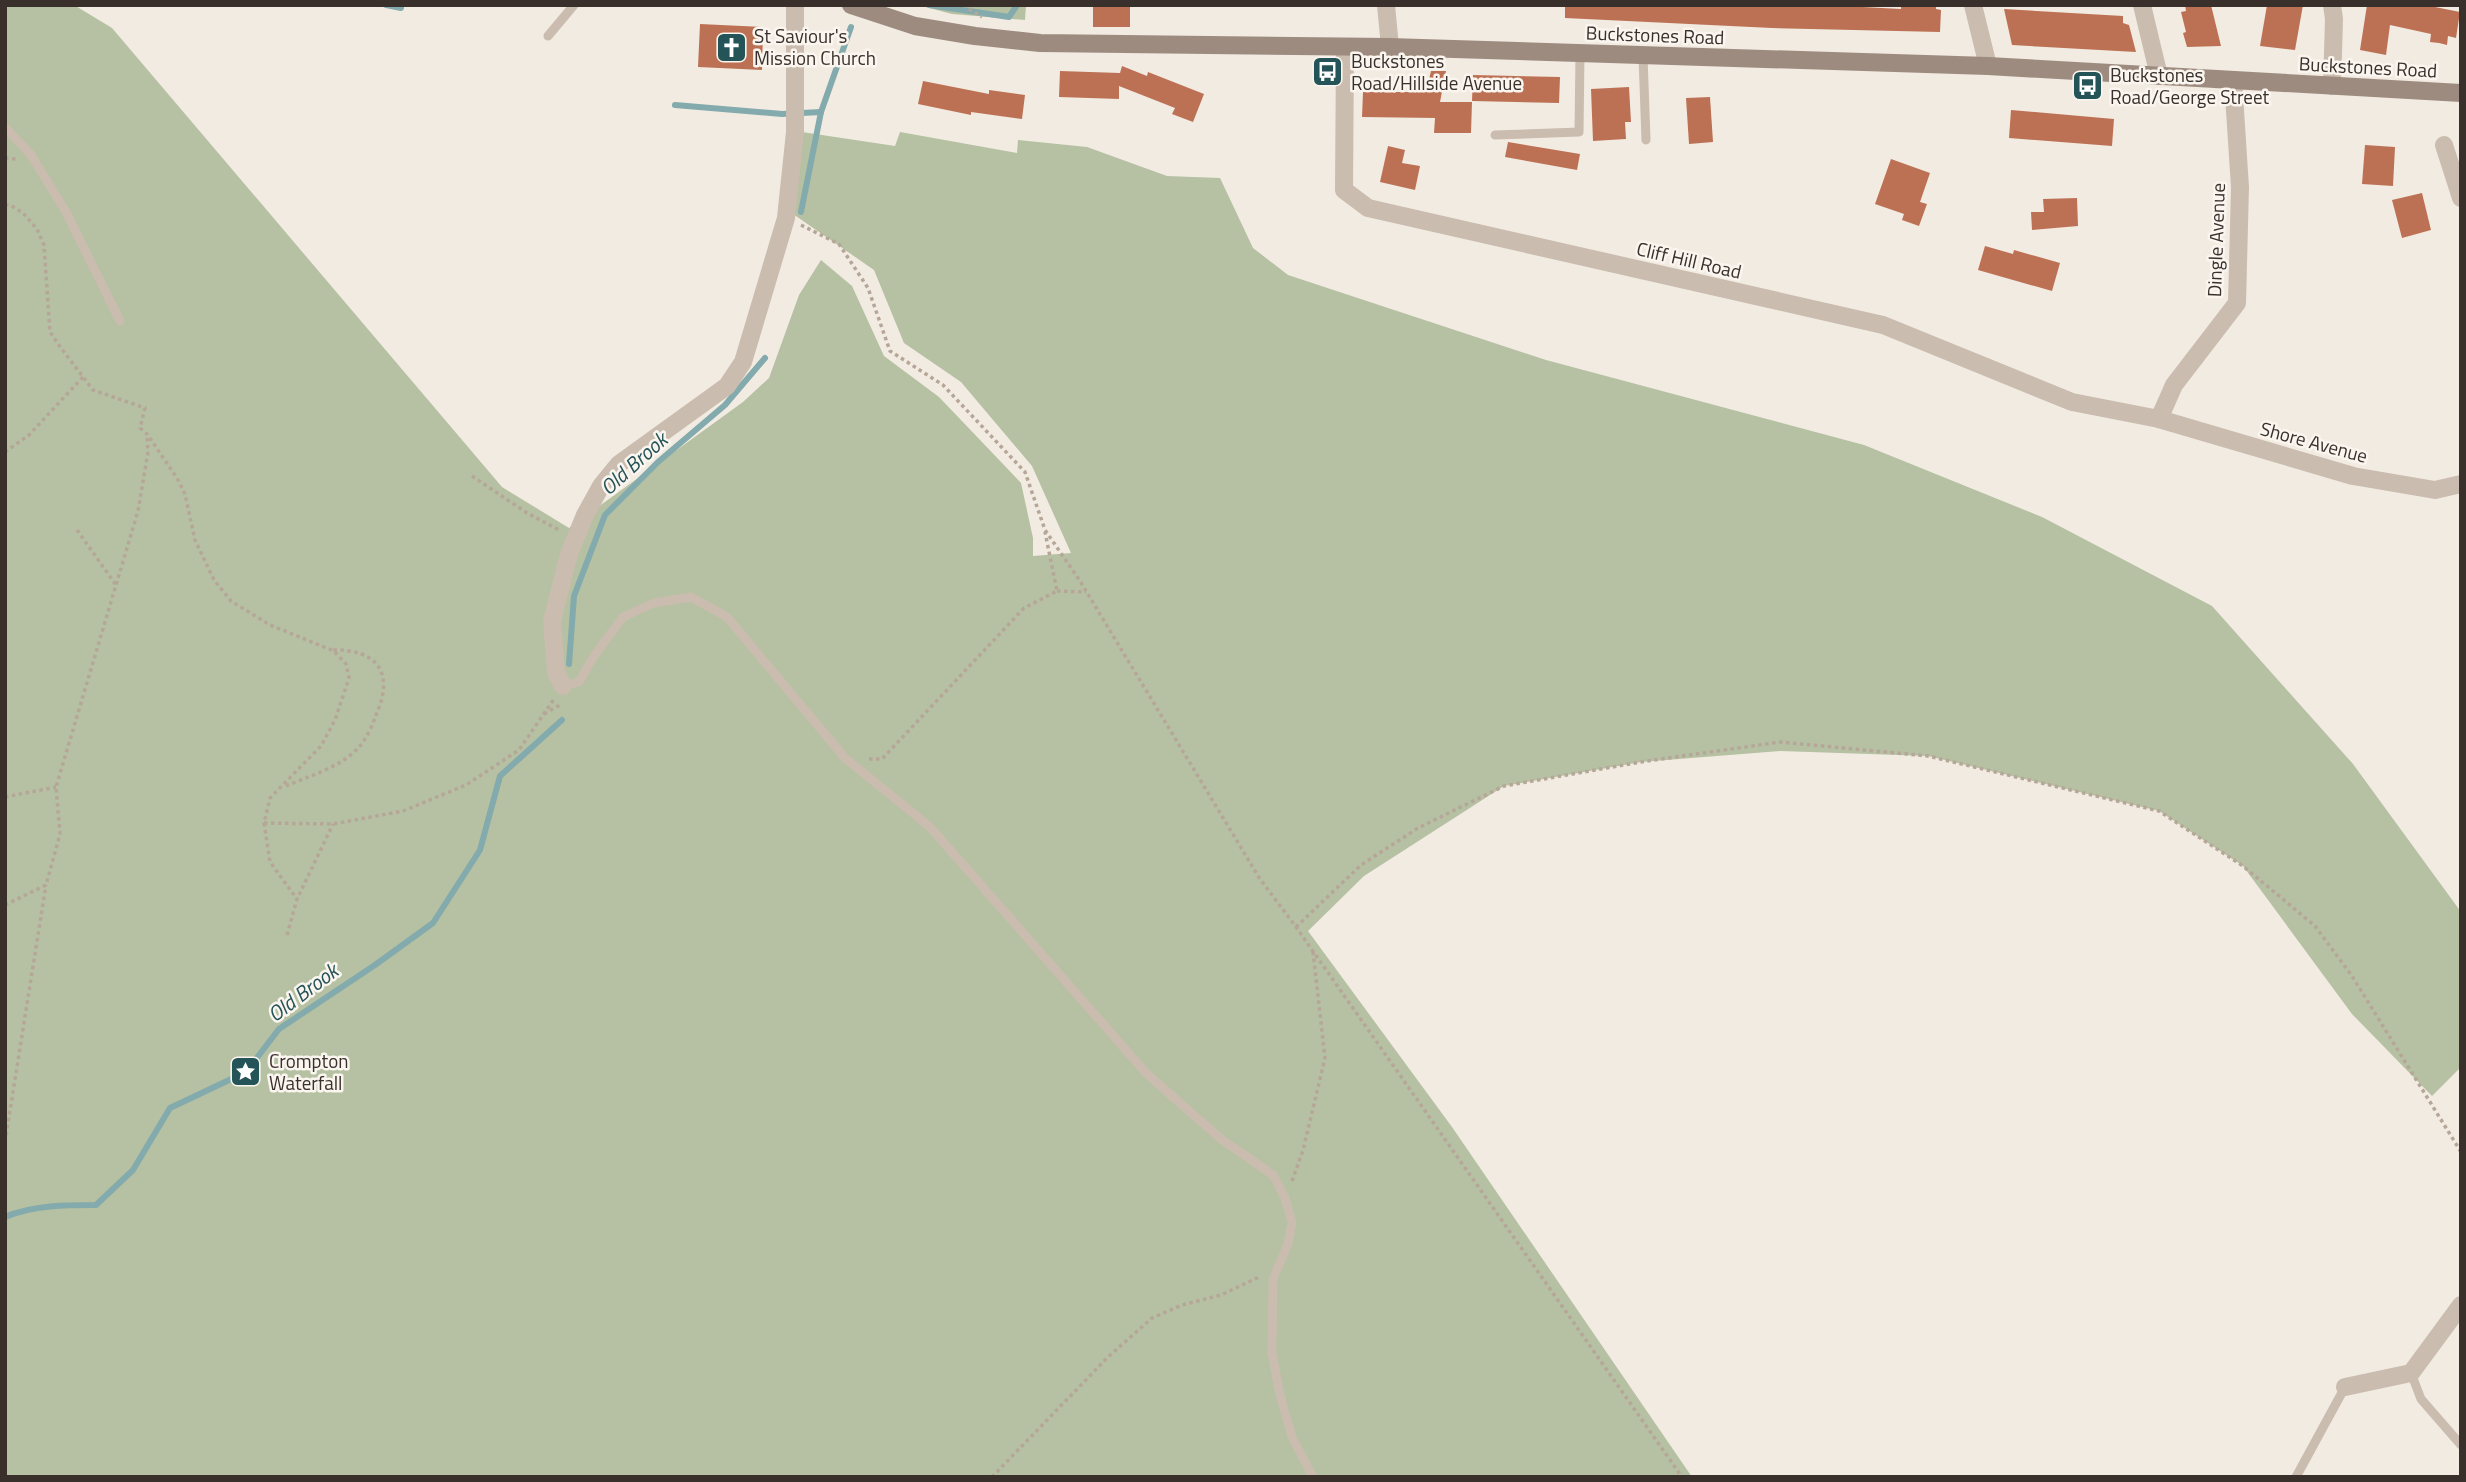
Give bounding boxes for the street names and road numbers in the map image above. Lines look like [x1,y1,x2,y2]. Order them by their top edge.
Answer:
street label: Buckstones Road [1585,18,1725,51]
street label: Buckstones Road [2298,48,2438,85]
street label: Dingle Avenue [2199,183,2232,297]
street label: Cliff Hill Road [1634,233,1744,286]
street label: Shore Avenue [2257,413,2371,470]

